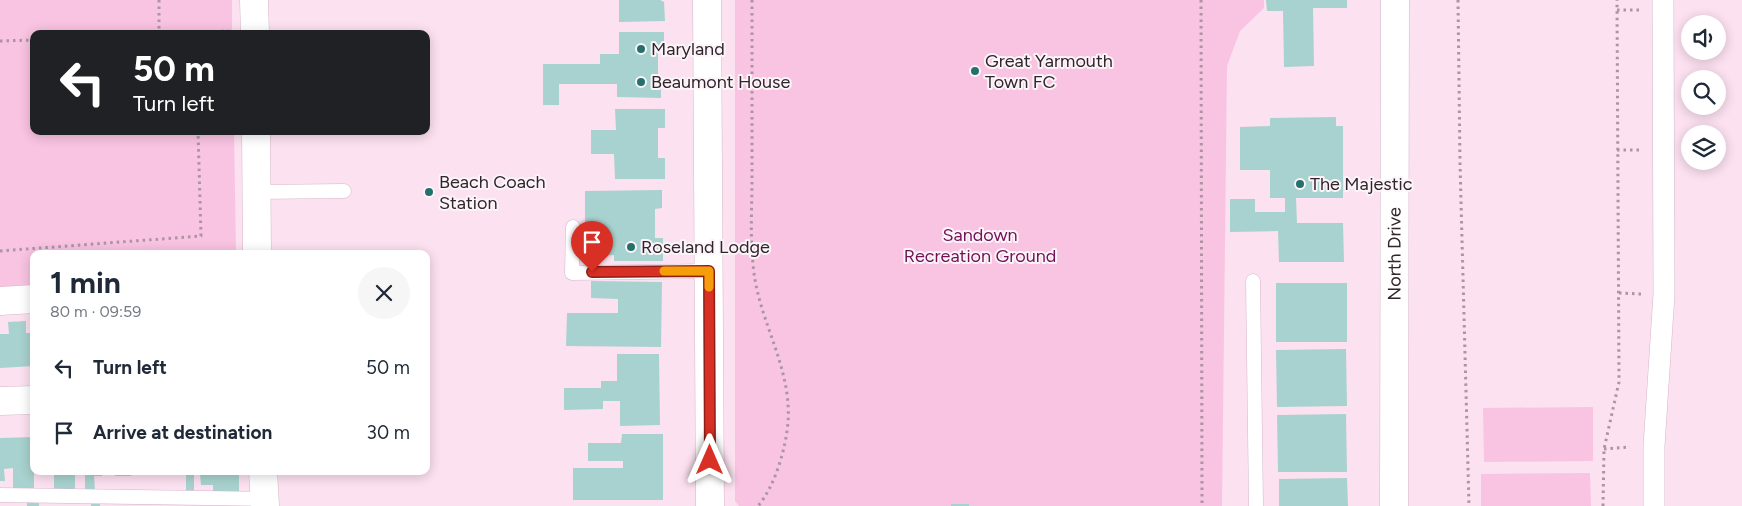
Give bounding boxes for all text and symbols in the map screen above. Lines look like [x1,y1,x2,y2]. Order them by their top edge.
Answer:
map controls [1681,15,1726,170]
button: sound [1681,15,1726,60]
place label: Maryland [651,38,725,60]
marker: Maryland [635,43,647,55]
text: 50 m [133,48,215,90]
icon: left [50,50,115,115]
place label: Great Yarmouth Town FC [985,50,1113,93]
marker: Great Yarmouth Town FC [969,65,981,77]
button: search [1681,70,1726,115]
place label: Beaumont House [651,71,790,93]
marker: Beaumont House [635,76,647,88]
text: Turn left [133,90,215,117]
button: layers [1681,125,1726,170]
place label: Beach Coach Station [439,171,546,214]
place label: The Majestic [1310,173,1413,195]
marker: The Majestic [1294,178,1306,190]
marker: Beach Coach Station [423,186,435,198]
street label: North Drive [1383,207,1406,301]
pin [571,221,613,272]
park label: Sandown Recreation Ground [904,224,1056,267]
icon: arrive [578,228,606,256]
place label: Roseland Lodge [641,236,770,258]
marker: Roseland Lodge [625,241,637,253]
text: 1 min [50,264,121,301]
button: close [358,267,410,319]
text: 80 m · 09:59 [50,302,141,321]
icon: left [50,354,78,382]
text: Turn left [93,356,167,379]
text: 50 m [366,356,410,379]
icon: arrive [50,419,78,447]
text: Arrive at destination [93,421,272,444]
text: 30 m [367,421,410,444]
position arrow [683,433,735,485]

